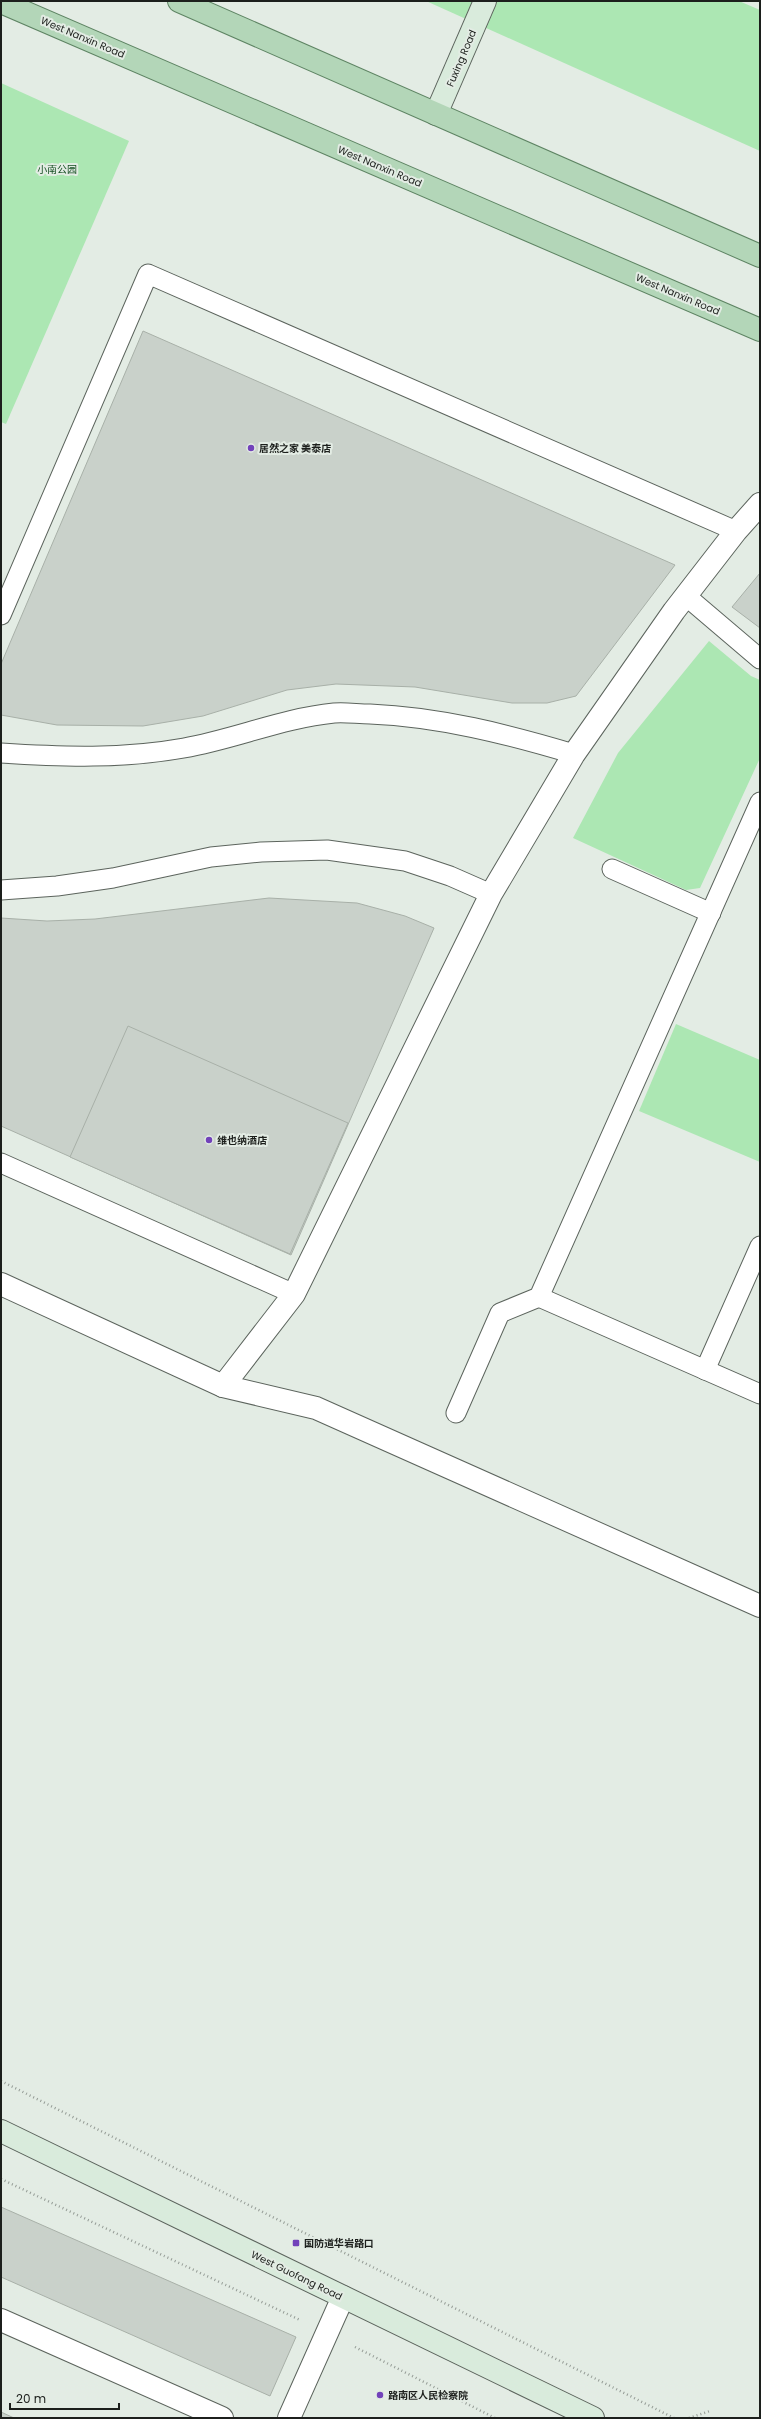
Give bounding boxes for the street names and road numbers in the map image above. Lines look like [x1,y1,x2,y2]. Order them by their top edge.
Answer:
street label: West Nanxin Road [38,13,127,62]
street label: Fuxing Road [443,27,480,89]
street label: West Nanxin Road [335,142,424,191]
street label: West Nanxin Road [633,270,722,319]
street label: West Guofang Road [249,2247,345,2304]

